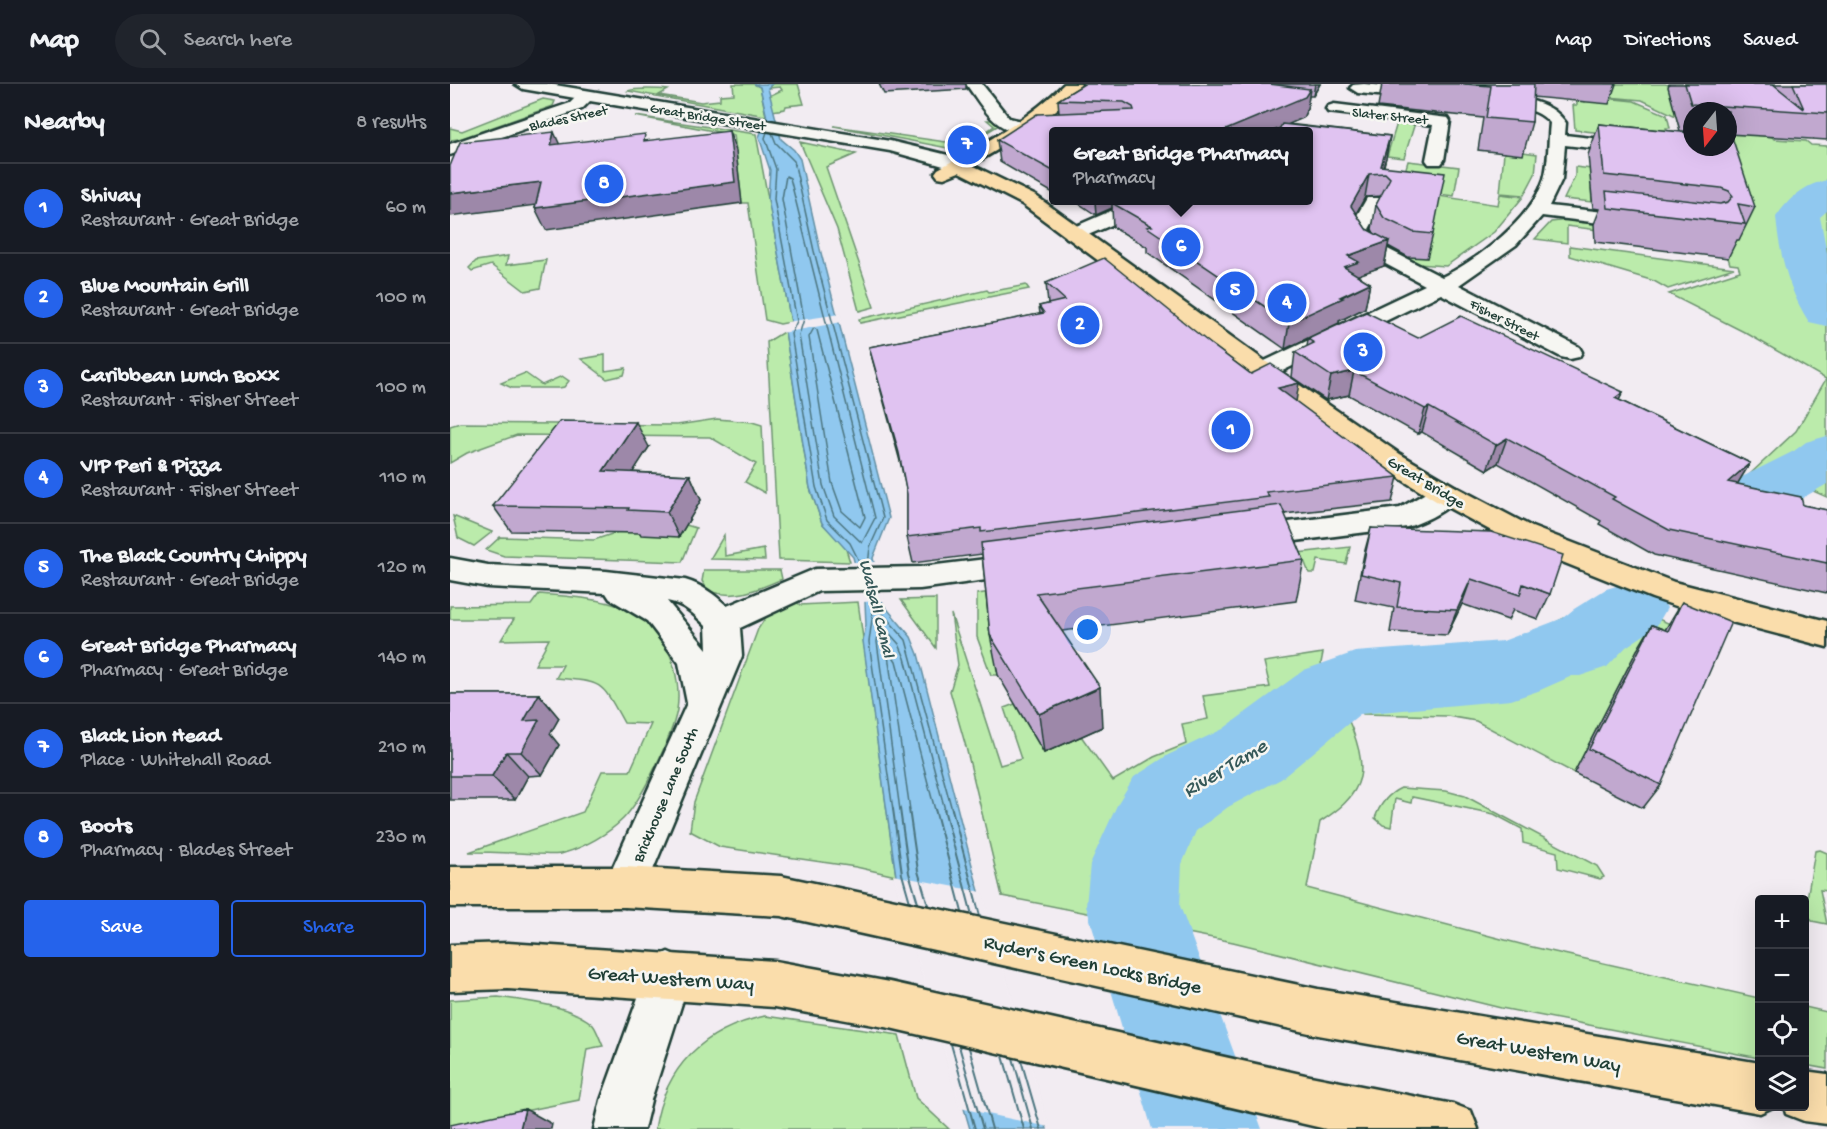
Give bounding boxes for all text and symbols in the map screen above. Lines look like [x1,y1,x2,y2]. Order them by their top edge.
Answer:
search box [115,14,535,68]
text: Map [30,25,79,58]
icon: search [136,25,169,58]
text: Search here [184,28,292,54]
text: Map [1555,29,1592,54]
text: Directions [1625,29,1710,54]
text: Saved [1743,29,1797,54]
street label: Great Bridge Street [648,101,768,136]
north arrow [1683,102,1737,156]
street label: Blades Street [527,103,610,136]
street label: Slater Street [1351,105,1430,130]
text: Nearby [24,108,105,139]
text: 8 results [356,112,426,135]
pin: 7 [948,122,986,168]
popup [1049,127,1313,205]
text: Great Bridge Pharmacy [1073,142,1289,168]
pin: 8 [584,162,624,206]
text: Pharmacy [1073,168,1155,191]
text: Shivay [81,184,141,210]
text: 1 [39,197,48,220]
text: 60 m [386,197,426,220]
text: Restaurant · Great Bridge [81,210,299,233]
pin: 6 [1162,224,1200,270]
pin: 5 [1216,268,1254,314]
text: Blue Mountain Grill [81,274,249,300]
pin: 4 [1268,280,1306,326]
text: 2 [39,287,48,310]
text: 100 m [376,287,426,310]
street label: Fisher Street [1465,296,1543,347]
text: Restaurant · Great Bridge [81,300,299,323]
pin: 2 [1060,302,1100,348]
pin: 3 [1344,330,1382,374]
text: Caribbean Lunch Boxx [81,364,279,390]
text: 3 [38,377,49,400]
text: 100 m [376,377,426,400]
text: Restaurant · Fisher Street [81,390,298,413]
pin: 1 [1212,408,1250,452]
street label: Great Bridge [1383,453,1468,515]
text: VIP Peri & Pizza [81,454,221,480]
text: 4 [39,467,48,490]
text: 110 m [380,467,426,490]
text: Restaurant · Fisher Street [81,480,298,503]
text: The Black Country Chippy [81,544,307,570]
text: 5 [38,557,49,580]
text: 120 m [378,557,426,580]
water label: Walsall Canal [853,557,898,661]
text: Restaurant · Great Bridge [81,570,299,593]
your location [1073,615,1102,644]
text: Great Bridge Pharmacy [81,634,296,660]
text: 6 [38,647,49,670]
text: 140 m [378,647,426,670]
text: Pharmacy · Great Bridge [81,660,288,683]
text: Black Lion Head [81,724,221,750]
street label: Brickhouse Lane South [630,725,704,867]
water label: River Tame [1179,735,1273,805]
text: 7 [38,737,49,760]
text: 210 m [378,737,426,760]
text: Place · Whitehall Road [81,750,270,773]
text: Boots [81,814,132,840]
text: 8 [38,827,49,850]
text: 230 m [376,827,426,850]
text: Pharmacy · Blades Street [81,840,292,863]
map controls [1755,895,1809,1111]
button: + [1755,895,1809,949]
button: Save [24,900,219,957]
button: Share [231,900,426,957]
street label: Ryder's Green Locks Bridge [981,932,1204,1001]
button: − [1755,949,1809,1003]
street label: Great Western Way [587,963,755,998]
button: locate [1755,1003,1809,1057]
street label: Great Western Way [1454,1028,1623,1079]
button: layers [1755,1057,1809,1111]

